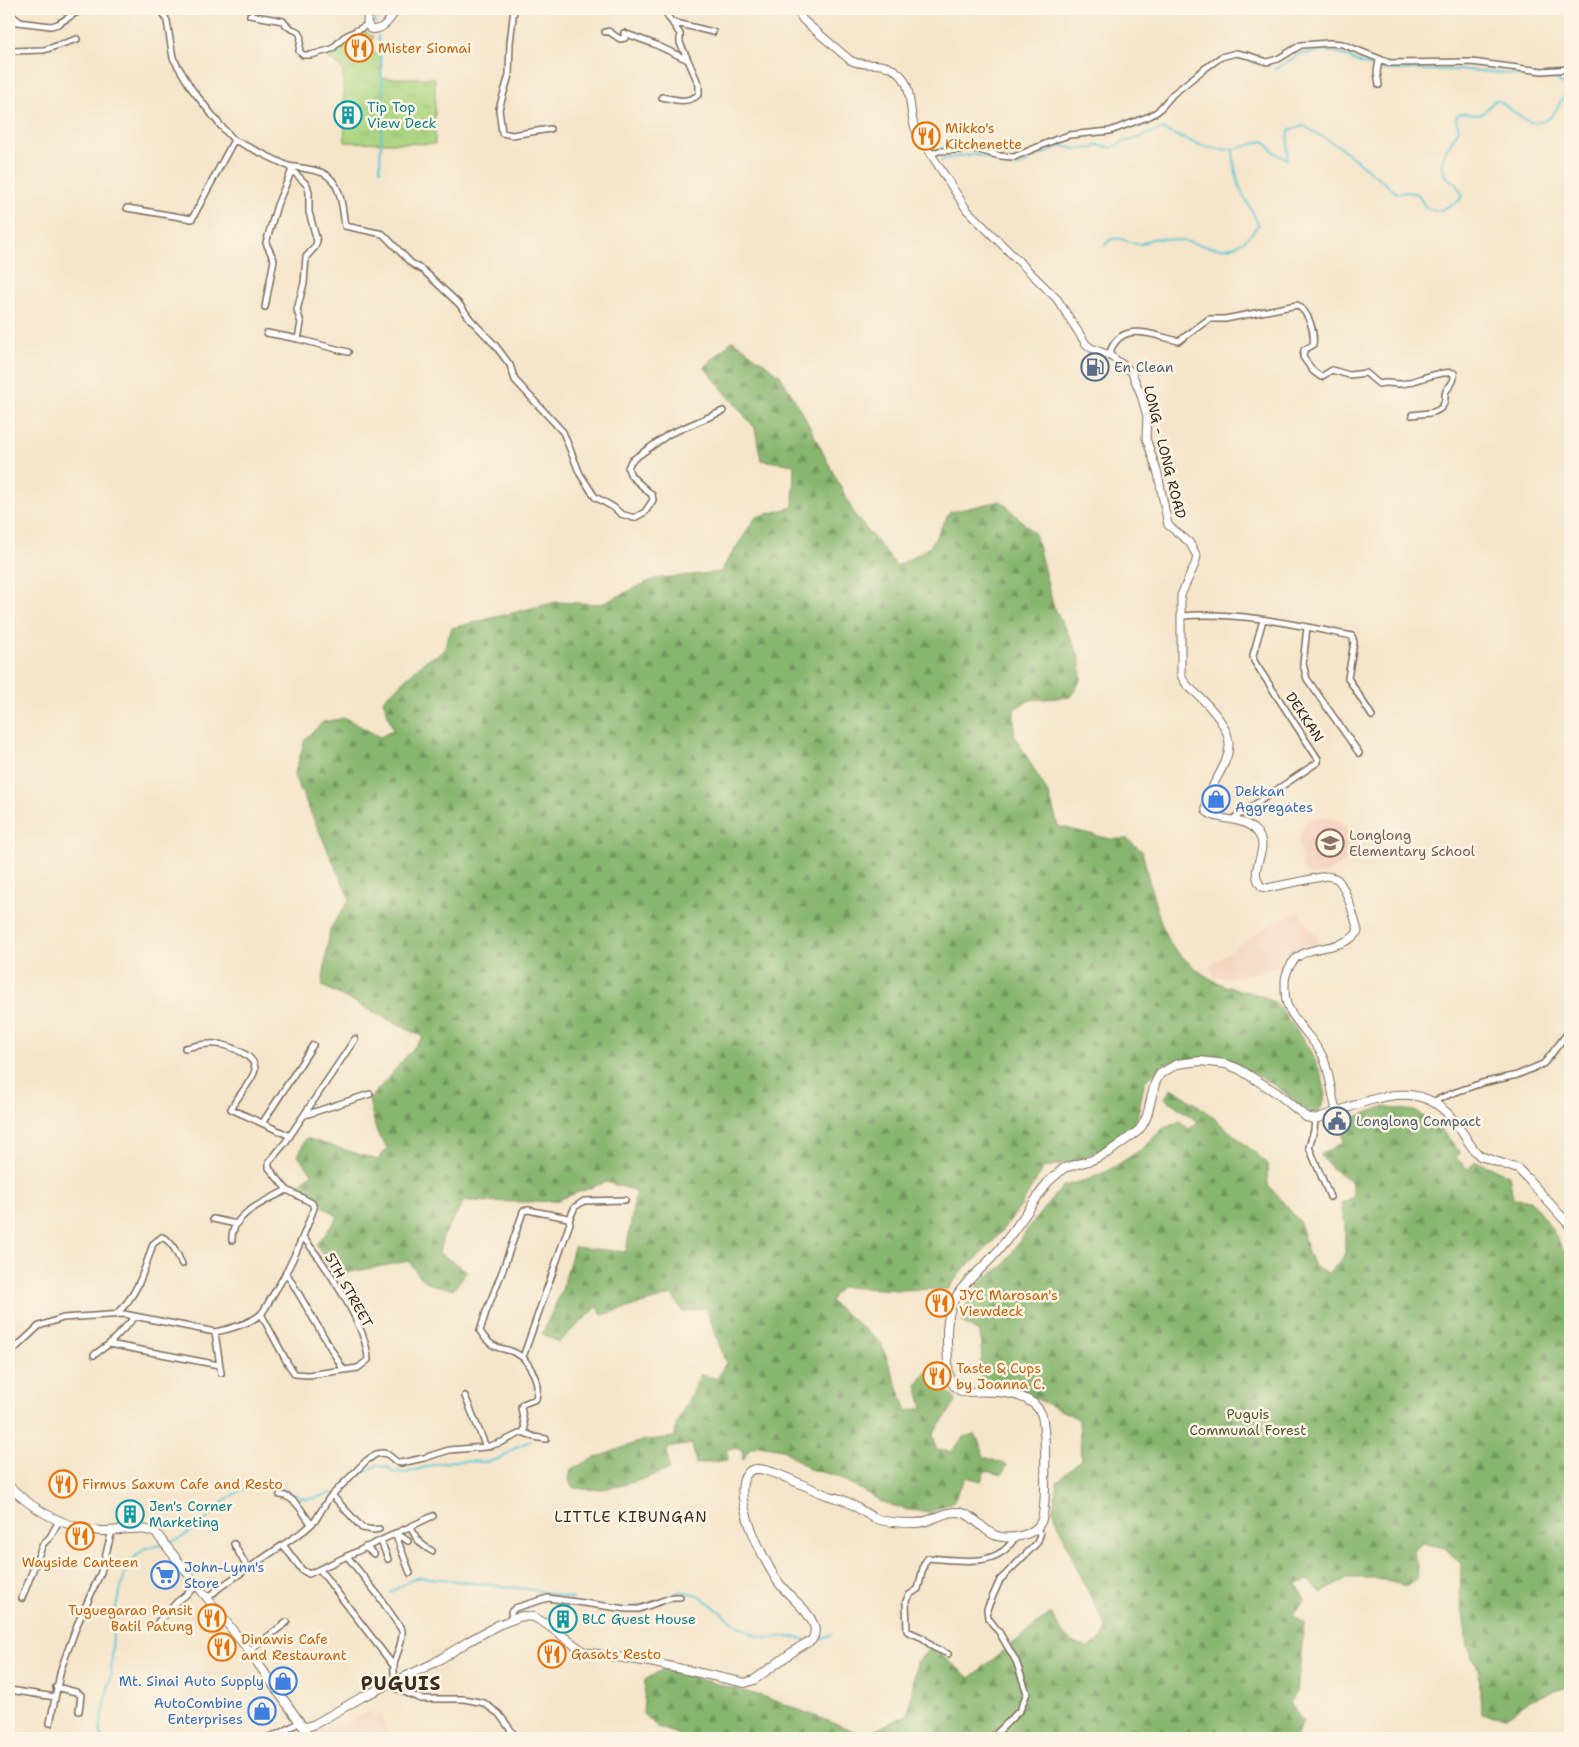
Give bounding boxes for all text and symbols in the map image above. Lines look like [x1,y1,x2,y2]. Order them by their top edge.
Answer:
restaurant icon: Mister Siomai [344,33,374,63]
place label: Mister Siomai [378,39,471,57]
place label: Tip Top View Deck [367,98,437,132]
building icon: Tip Top View Deck [333,100,363,130]
place label: Mikko's Kitchenette [945,119,1022,153]
restaurant icon: Mikko's Kitchenette [911,121,941,151]
fuel station icon: En Clean [1080,352,1110,382]
place label: En Clean [1114,358,1174,376]
street label: LONG - LONG ROAD [1140,384,1190,520]
street label: DEKKAN [1282,689,1328,745]
place label: Dekkan Aggregates [1235,782,1313,816]
shop icon: Dekkan Aggregates [1201,784,1231,814]
place label: Longlong Elementary School [1349,826,1476,860]
school or university icon: Longlong Elementary School [1315,828,1345,858]
public building icon: Longlong Compact [1322,1106,1352,1136]
place label: Longlong Compact [1356,1112,1481,1130]
street label: 5TH STREET [321,1250,377,1331]
place label: JYC Marosan's Viewdeck [959,1286,1058,1320]
restaurant icon: JYC Marosan's Viewdeck [925,1288,955,1318]
place label: Taste & Cups by Joanna C. [956,1359,1045,1393]
restaurant icon: Taste & Cups by Joanna C. [922,1361,952,1391]
park label: Puguis Communal Forest [1190,1405,1306,1439]
restaurant icon: Firmus Saxum Cafe and Resto [48,1469,78,1499]
place label: Firmus Saxum Cafe and Resto [82,1475,283,1493]
place label: Jen's Corner Marketing [149,1497,233,1531]
building icon: Jen's Corner Marketing [115,1499,145,1529]
district label: LITTLE KIBUNGAN [554,1507,708,1527]
restaurant icon: Wayside Canteen [65,1521,95,1551]
place label: Wayside Canteen [22,1553,139,1571]
place label: John-Lynn's Store [184,1558,265,1592]
supermarket icon: John-Lynn's Store [150,1560,180,1590]
place label: Tuguegarao Pansit Batil Patung [68,1601,193,1635]
restaurant icon: Tuguegarao Pansit Batil Patung [197,1603,227,1633]
building icon: BLC Guest House [548,1604,578,1634]
place label: BLC Guest House [582,1610,696,1628]
place label: Dinawis Cafe and Restaurant [241,1630,347,1664]
restaurant icon: Dinawis Cafe and Restaurant [207,1632,237,1662]
restaurant icon: Gasats Resto [537,1639,567,1669]
place label: Gasats Resto [571,1645,661,1663]
shop icon: Mt. Sinai Auto Supply [268,1666,298,1696]
district label: PUGUIS [361,1671,441,1696]
place label: Mt. Sinai Auto Supply [119,1672,264,1690]
place label: AutoCombine Enterprises [154,1694,243,1728]
shop icon: AutoCombine Enterprises [247,1696,277,1726]

